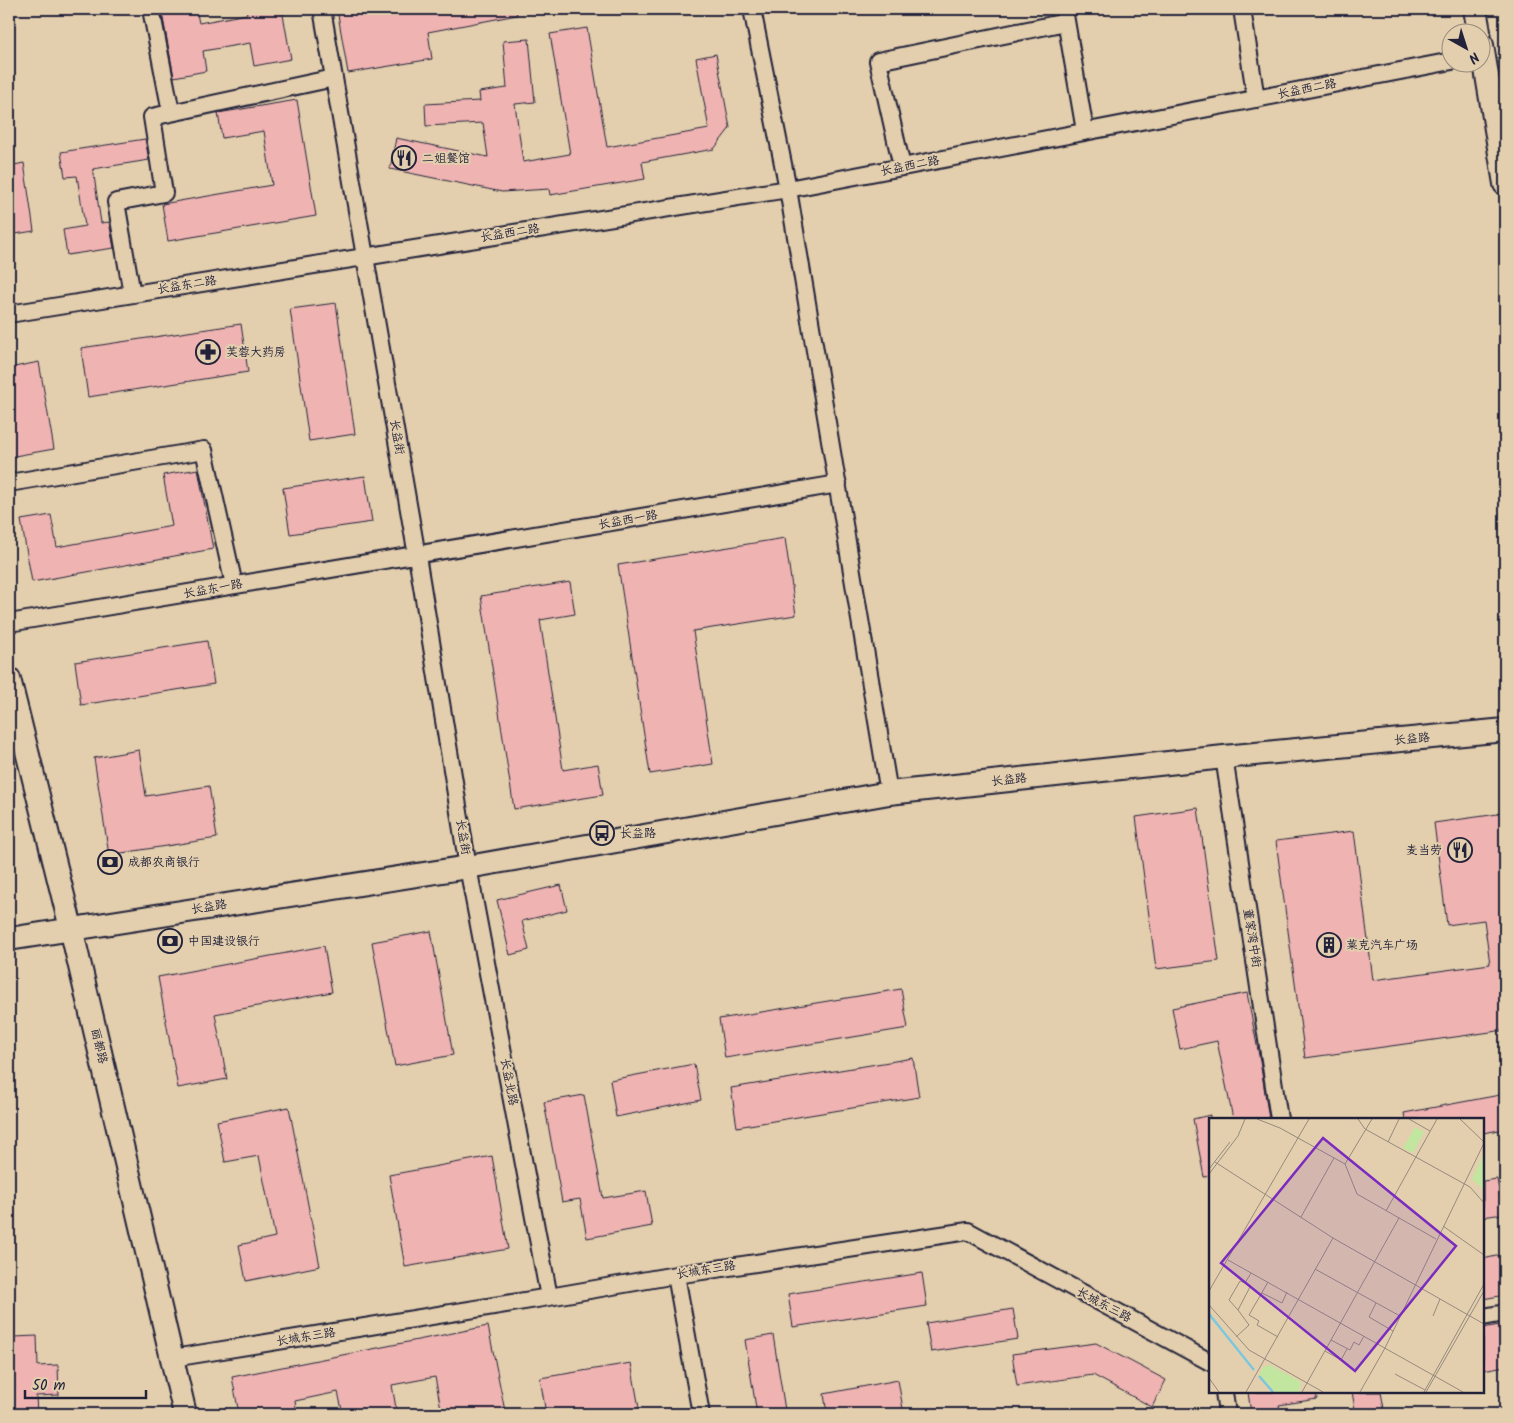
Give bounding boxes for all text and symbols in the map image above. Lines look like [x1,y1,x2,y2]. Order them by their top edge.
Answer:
north arrow [1442,22,1492,72]
text: N [1463,46,1484,69]
street label: 长益西二路 [1276,74,1338,104]
restaurant icon: 二姐餐馆 [391,145,417,171]
place label: 二姐餐馆 [422,149,470,168]
street label: 长益西二路 [879,151,941,181]
street label: 长益西二路 [479,219,541,247]
street label: 长益东二路 [156,271,218,299]
pharmacy icon: 芙蓉大药房 [195,339,221,365]
place label: 芙蓉大药房 [226,343,286,362]
street label: 长益街 [385,418,409,456]
street label: 长益西一路 [597,505,659,535]
street label: 长益东一路 [182,574,244,604]
street label: 长益路 [1393,728,1431,750]
street label: 长益路 [990,769,1028,791]
street label: 长益街 [451,818,475,856]
bus stop icon: 长益路 [589,820,615,846]
place label: 长益路 [620,824,656,843]
restaurant icon: 麦当劳 [1447,837,1473,863]
place label: 麦当劳 [1406,841,1442,860]
bank icon: 成都农商银行 [97,849,123,875]
place label: 成都农商银行 [128,853,200,872]
street label: 长益路 [190,895,228,919]
street label: 董家湾中街 [1238,907,1266,969]
bank icon: 中国建设银行 [157,928,183,954]
place label: 中国建设银行 [188,932,260,951]
building icon: 莱克汽车广场 [1316,932,1342,958]
place label: 莱克汽车广场 [1346,936,1418,955]
street label: 丽都路 [86,1026,112,1066]
street label: 长益北路 [495,1057,523,1107]
inset map [1209,1118,1484,1393]
street label: 长城东三路 [675,1256,737,1284]
street label: 长城东三路 [1073,1283,1135,1327]
street label: 长城东三路 [275,1323,337,1351]
scale bar [25,1368,146,1400]
text: 50 m [32,1374,66,1398]

